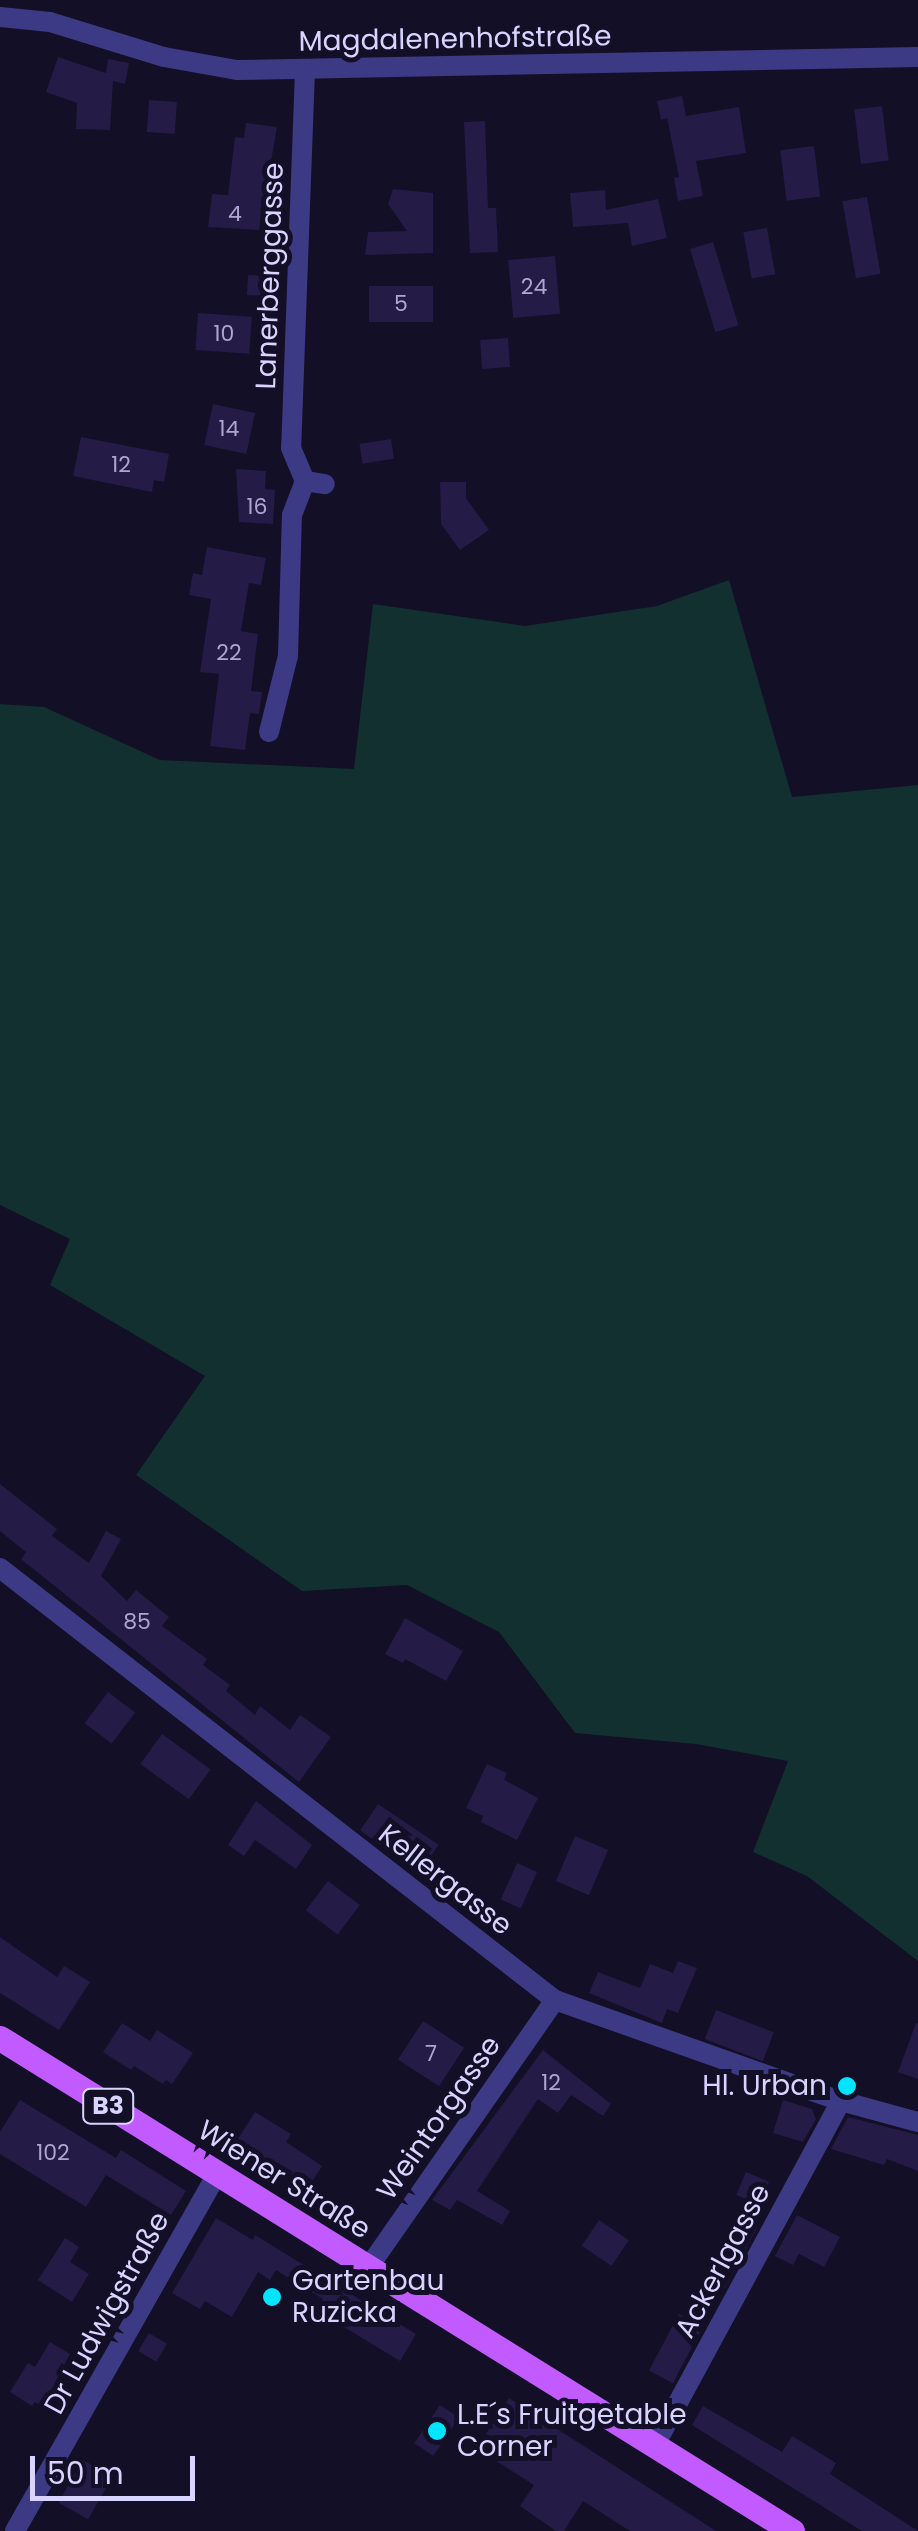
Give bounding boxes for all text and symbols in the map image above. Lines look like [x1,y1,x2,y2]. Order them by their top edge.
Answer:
street label: Magdalenenhofstraße [298,19,612,59]
street label: Lanerberggasse [249,162,291,390]
house number: 4 [228,201,242,227]
house number: 24 [521,274,547,300]
house number: 5 [394,291,408,317]
house number: 10 [214,321,234,347]
house number: 14 [219,416,239,442]
house number: 12 [111,452,131,478]
house number: 16 [246,494,268,520]
house number: 22 [216,640,242,666]
house number: 85 [123,1609,151,1635]
street label: Kellergasse [372,1817,518,1943]
street label: Weintorgasse [370,2030,508,2206]
house number: 7 [425,2041,437,2067]
place label: Hl. Urban [702,2069,827,2103]
house number: 12 [541,2070,561,2096]
marker: Hl. Urban [836,2075,858,2097]
road number: B3 [80,2086,136,2126]
street label: Wiener Straße [191,2114,377,2246]
house number: 102 [36,2140,70,2166]
street label: Ackerlgasse [668,2178,778,2344]
street label: Dr Ludwigstraße [38,2206,176,2420]
place label: Gartenbau Ruzicka [292,2264,444,2330]
marker: Gartenbau Ruzicka [261,2286,283,2308]
place label: L.E´s Fruitgetable Corner [457,2398,686,2464]
marker: L.E´s Fruitgetable Corner [426,2420,448,2442]
scale bar [35,2436,200,2498]
text: 50 m [47,2452,124,2495]

